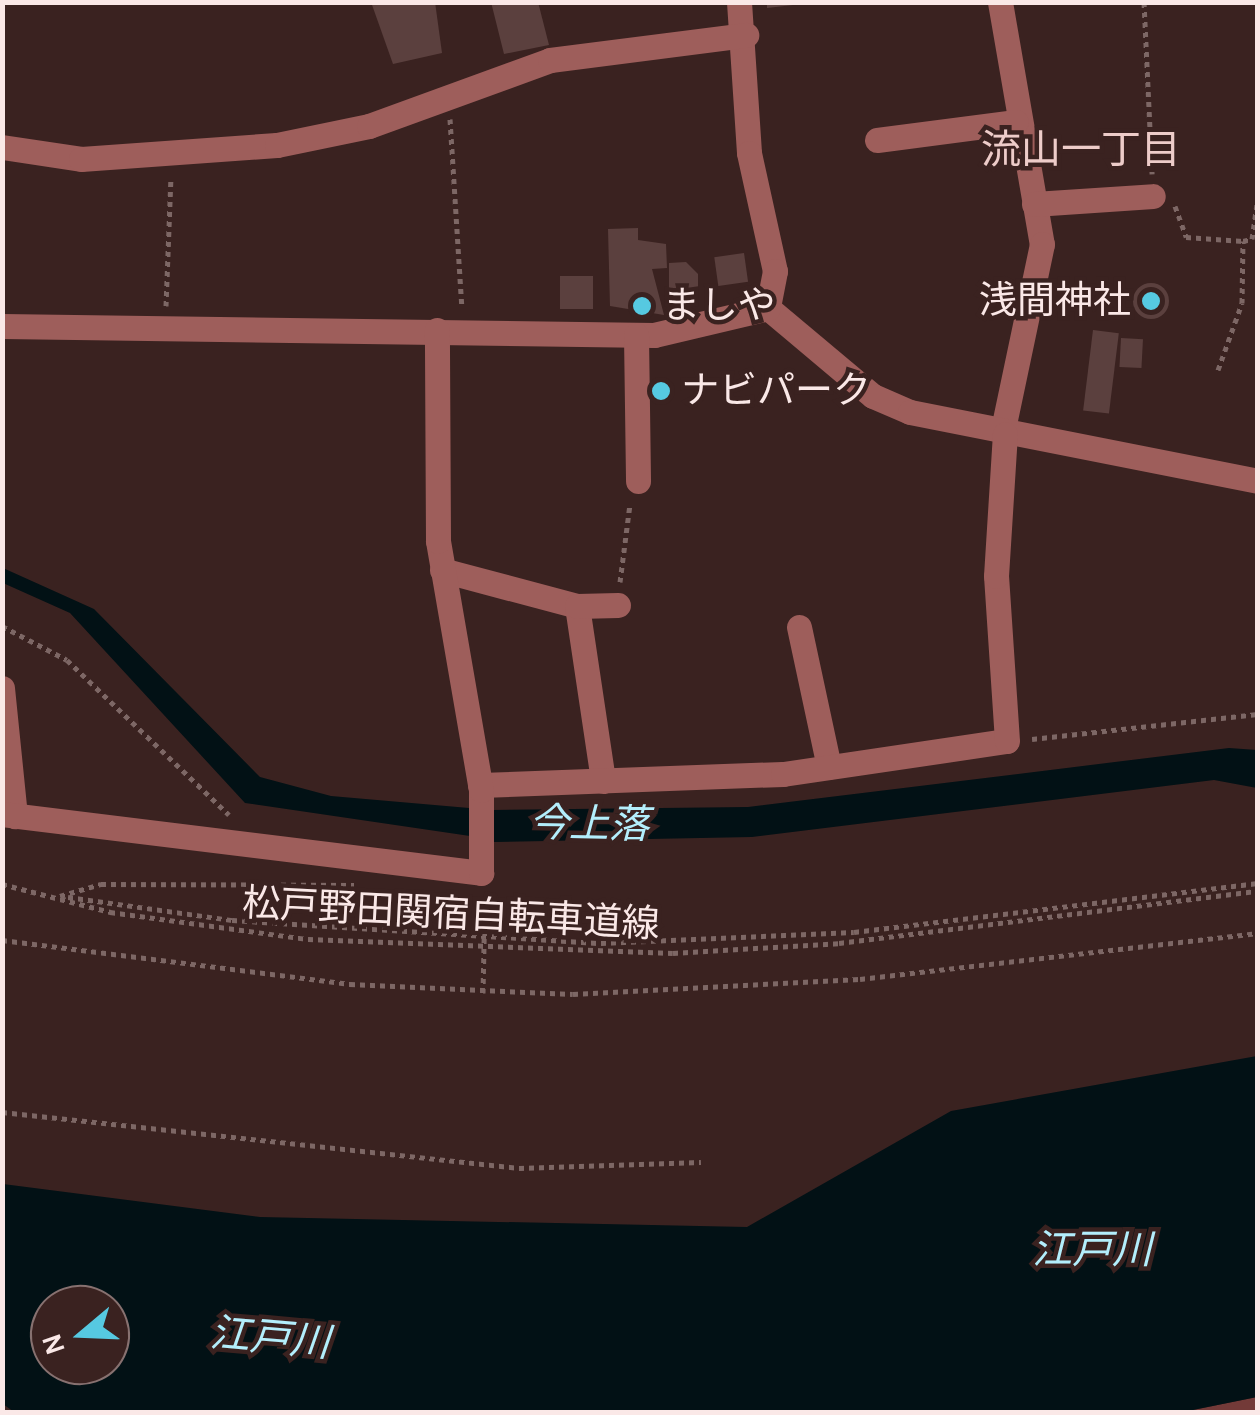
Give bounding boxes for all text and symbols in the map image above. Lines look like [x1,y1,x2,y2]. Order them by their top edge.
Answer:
district label: 流山一丁目 [981,126,1181,174]
place label: 浅間神社 [979,278,1131,324]
place label: ましや [662,283,776,329]
marker: 浅間神社 [1140,290,1162,312]
marker: ましや [631,295,653,317]
place label: ナビパーク [681,368,871,414]
marker: ナビパーク [650,380,672,402]
water label: 今上落 [529,799,649,849]
street label: 松戸野田関宿自転車道線 [241,880,661,948]
water label: 江戸川 [1032,1226,1152,1274]
north arrow [30,1285,130,1385]
water label: 江戸川 [208,1309,332,1367]
text: N [34,1329,72,1359]

